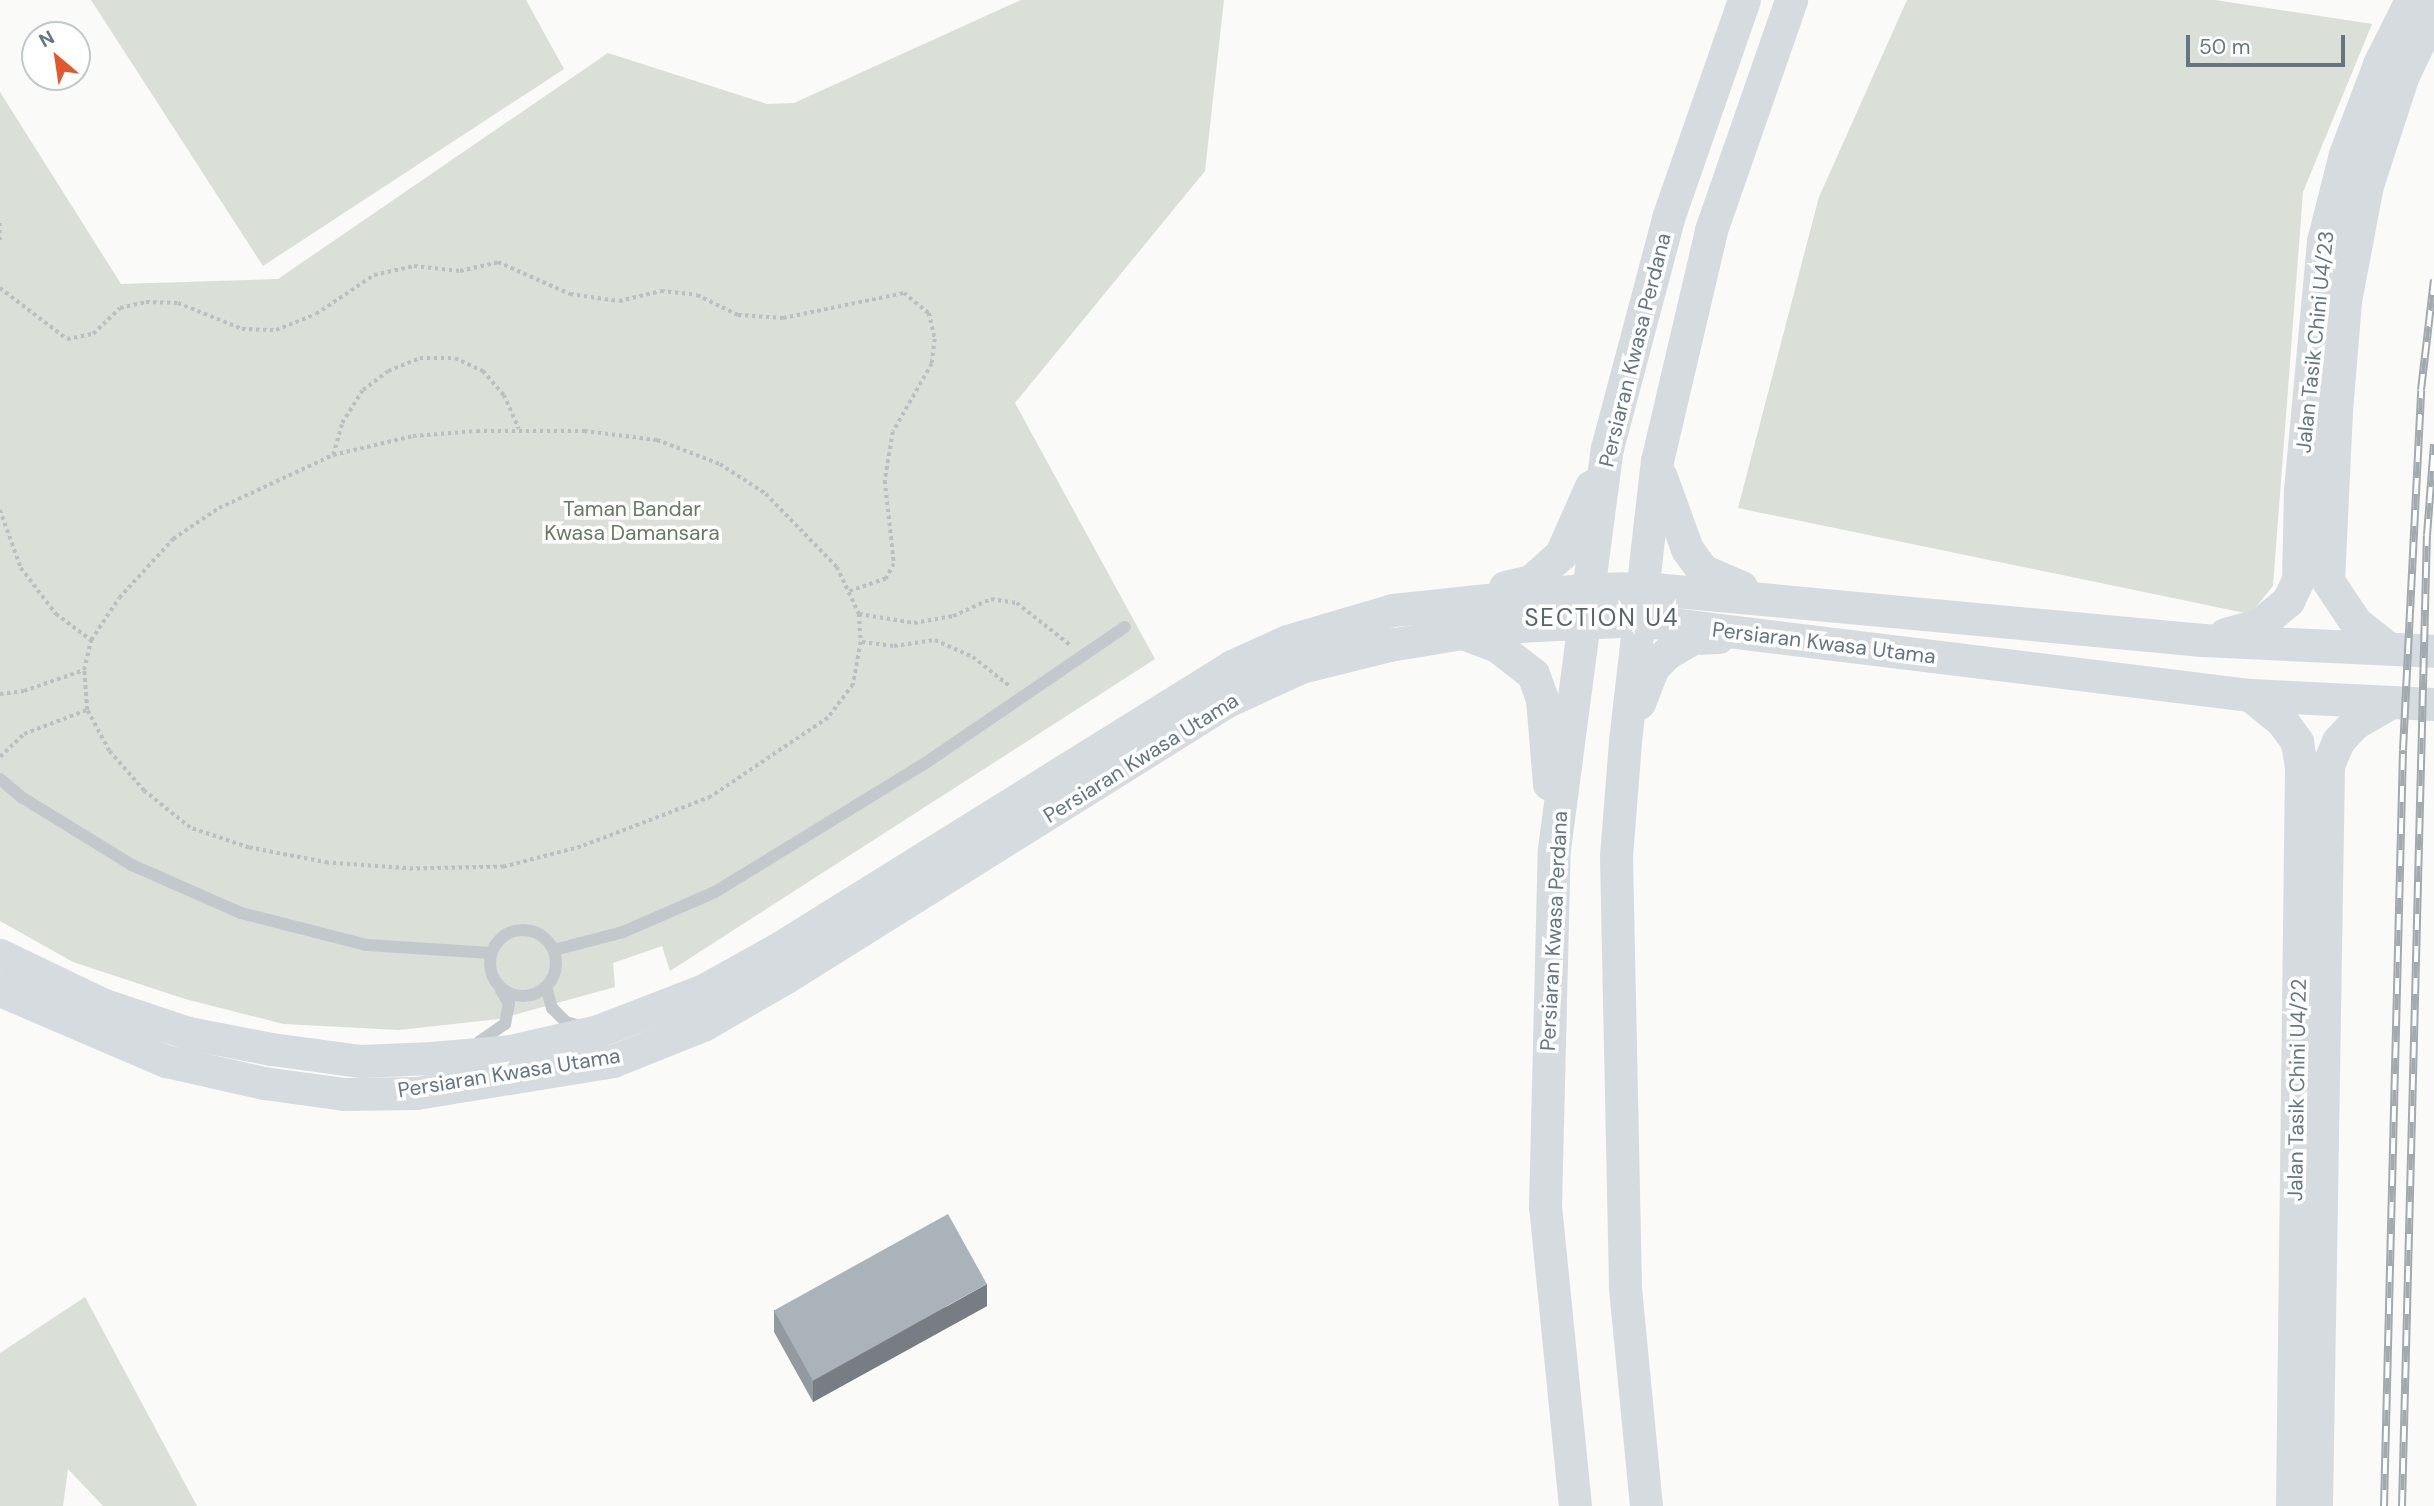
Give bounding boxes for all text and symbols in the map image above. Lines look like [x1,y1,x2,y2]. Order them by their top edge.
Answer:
north arrow [21,21,91,91]
scale bar [2189,21,2348,65]
text: N [34,25,59,53]
text: 50 m [2199,33,2250,61]
street label: Persiaran Kwasa Perdana [1594,230,1676,470]
street label: Jalan Tasik Chini U4/23 [2291,230,2339,454]
park label: Taman Bandar Kwasa Damansara [544,496,720,546]
district label: SECTION U4 [1526,604,1678,632]
street label: Persiaran Kwasa Utama [1711,617,1937,669]
street label: Persiaran Kwasa Utama [1039,688,1243,828]
street label: Persiaran Kwasa Perdana [1535,810,1573,1052]
street label: Jalan Tasik Chini U4/22 [2282,978,2312,1202]
street label: Persiaran Kwasa Utama [396,1043,622,1103]

